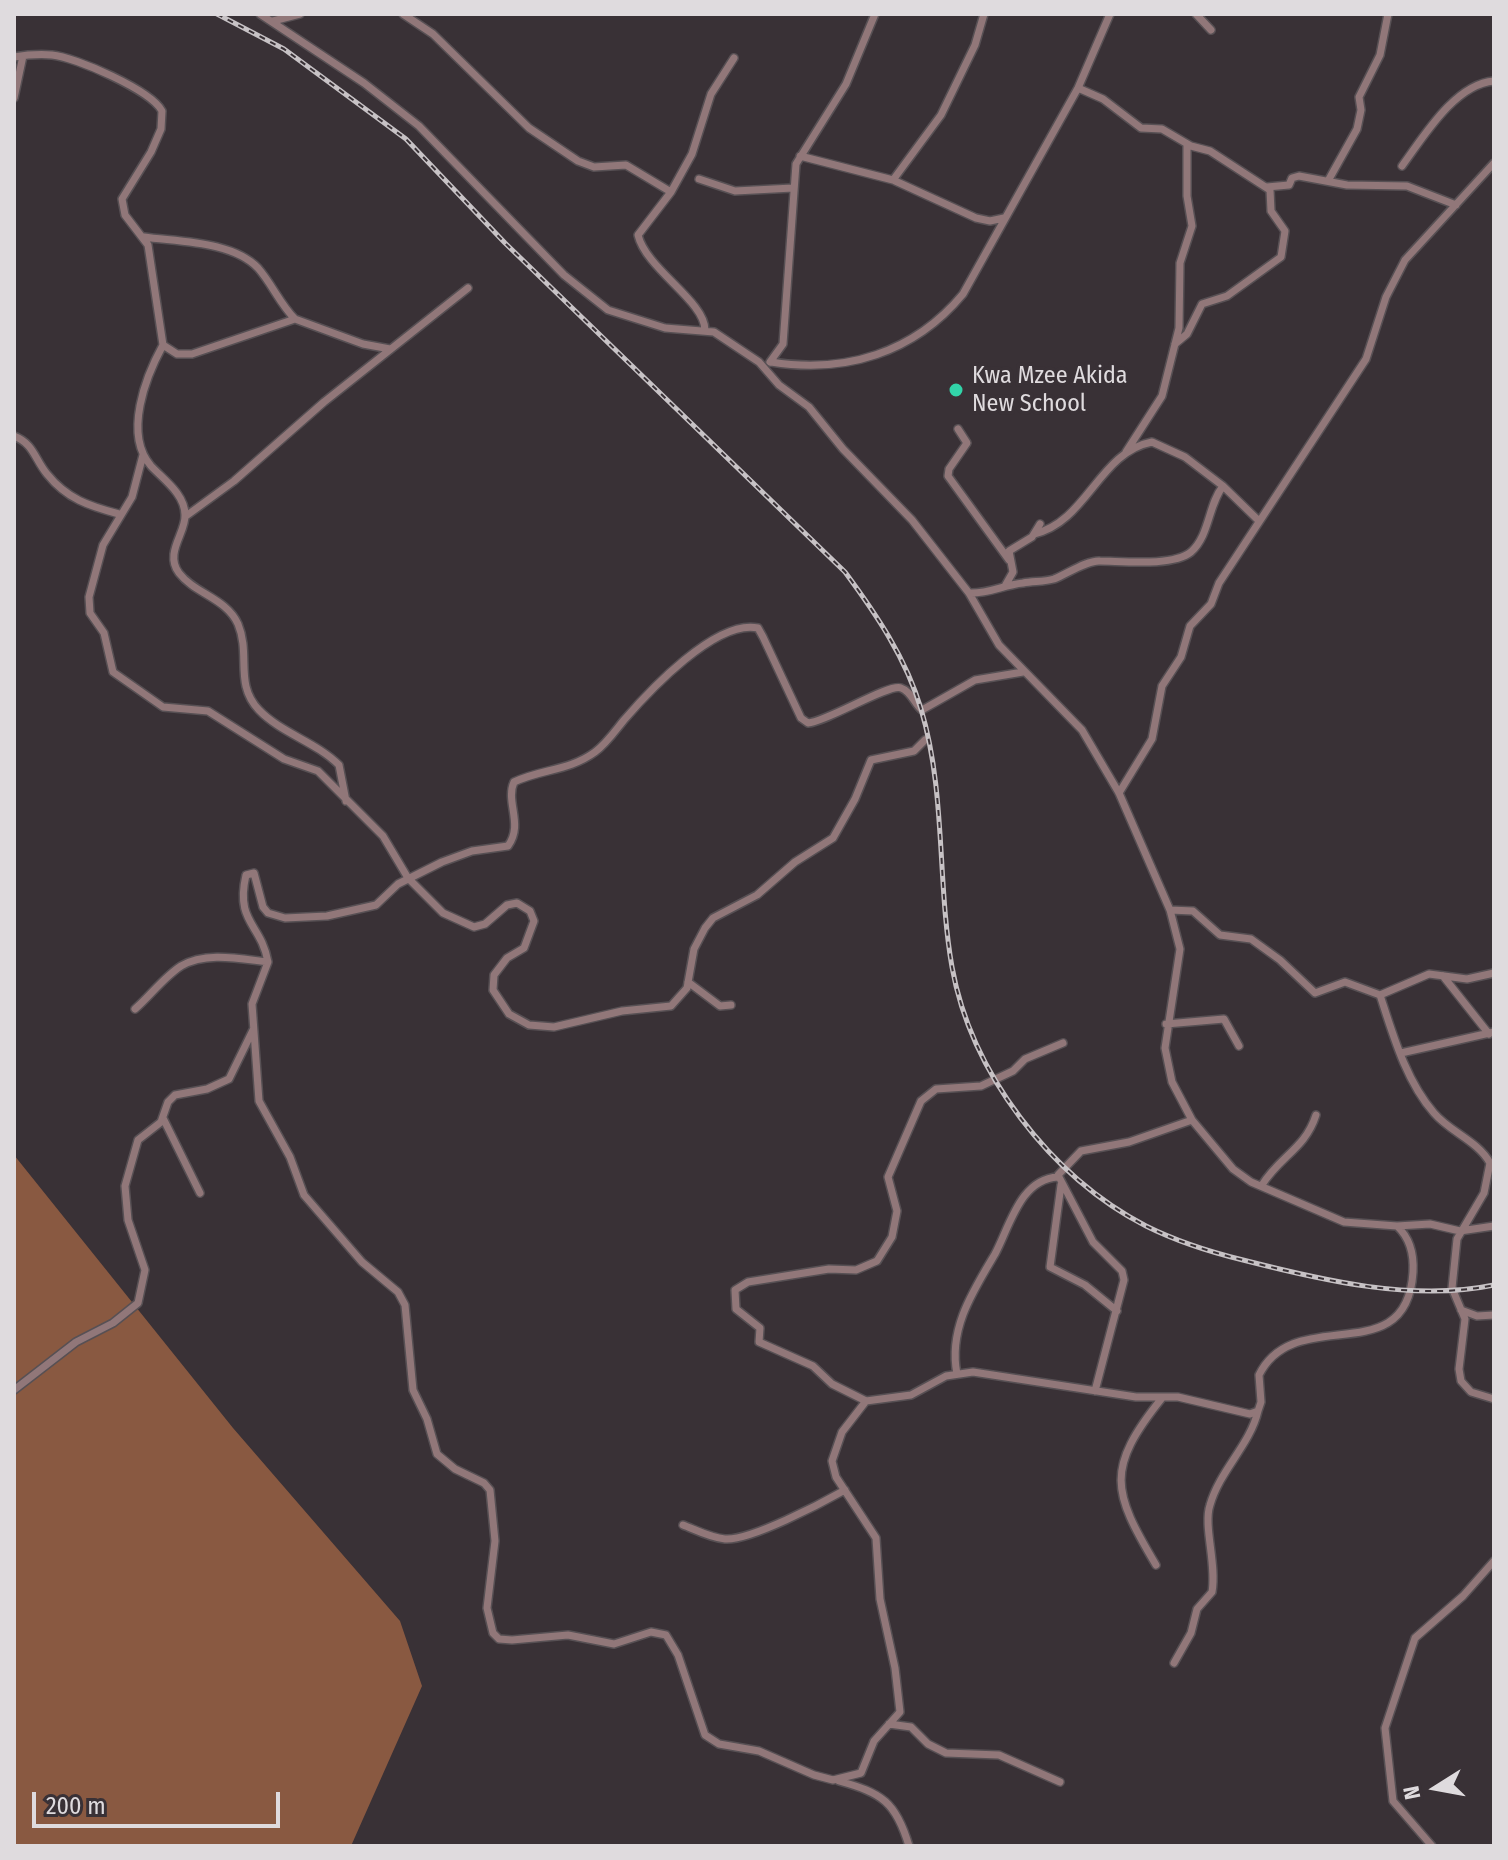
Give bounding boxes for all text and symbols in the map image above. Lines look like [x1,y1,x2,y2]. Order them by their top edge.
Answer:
place label: Kwa Mzee Akida New School [972,362,1128,418]
marker: Kwa Mzee Akida New School [947,381,965,399]
north arrow [1396,1748,1476,1828]
scale bar [36,1776,284,1826]
text: N [1397,1784,1426,1802]
text: 200 m [46,1792,106,1820]

